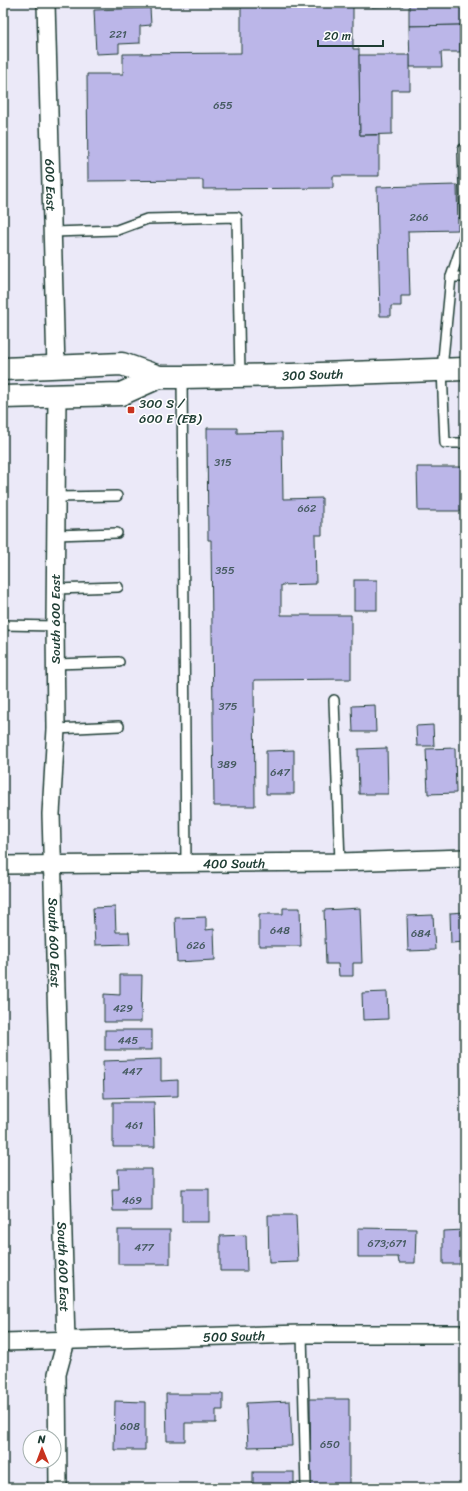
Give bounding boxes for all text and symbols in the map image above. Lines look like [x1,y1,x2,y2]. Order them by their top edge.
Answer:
scale bar [318,22,383,48]
house number: 221 [109,25,127,44]
text: 20 m [324,25,351,47]
house number: 655 [213,96,233,115]
street label: 600 East [39,158,63,212]
house number: 266 [410,208,428,227]
street label: 300 South [282,362,344,387]
place label: 300 S / 600 E (EB) [139,392,203,430]
marker: 300 S / 600 E (EB) [126,405,136,415]
house number: 315 [214,453,232,472]
house number: 662 [298,499,317,518]
house number: 355 [215,561,235,580]
street label: South 600 East [44,574,67,664]
house number: 375 [218,697,238,716]
house number: 389 [217,755,237,774]
house number: 647 [270,763,290,782]
street label: 400 South [203,851,265,875]
street label: South 600 East [42,897,67,989]
house number: 648 [270,921,290,940]
house number: 684 [411,924,431,943]
house number: 626 [187,936,205,955]
house number: 429 [113,999,133,1018]
house number: 445 [118,1031,139,1050]
house number: 447 [122,1062,143,1081]
house number: 461 [125,1116,143,1135]
house number: 469 [122,1191,142,1210]
street label: South 600 East [51,1221,77,1312]
house number: 673;671 [367,1234,407,1253]
house number: 477 [134,1238,154,1257]
street label: 500 South [203,1323,265,1348]
house number: 608 [120,1417,140,1436]
north arrow [22,1429,62,1469]
text: N [37,1430,46,1449]
house number: 650 [320,1435,340,1454]

